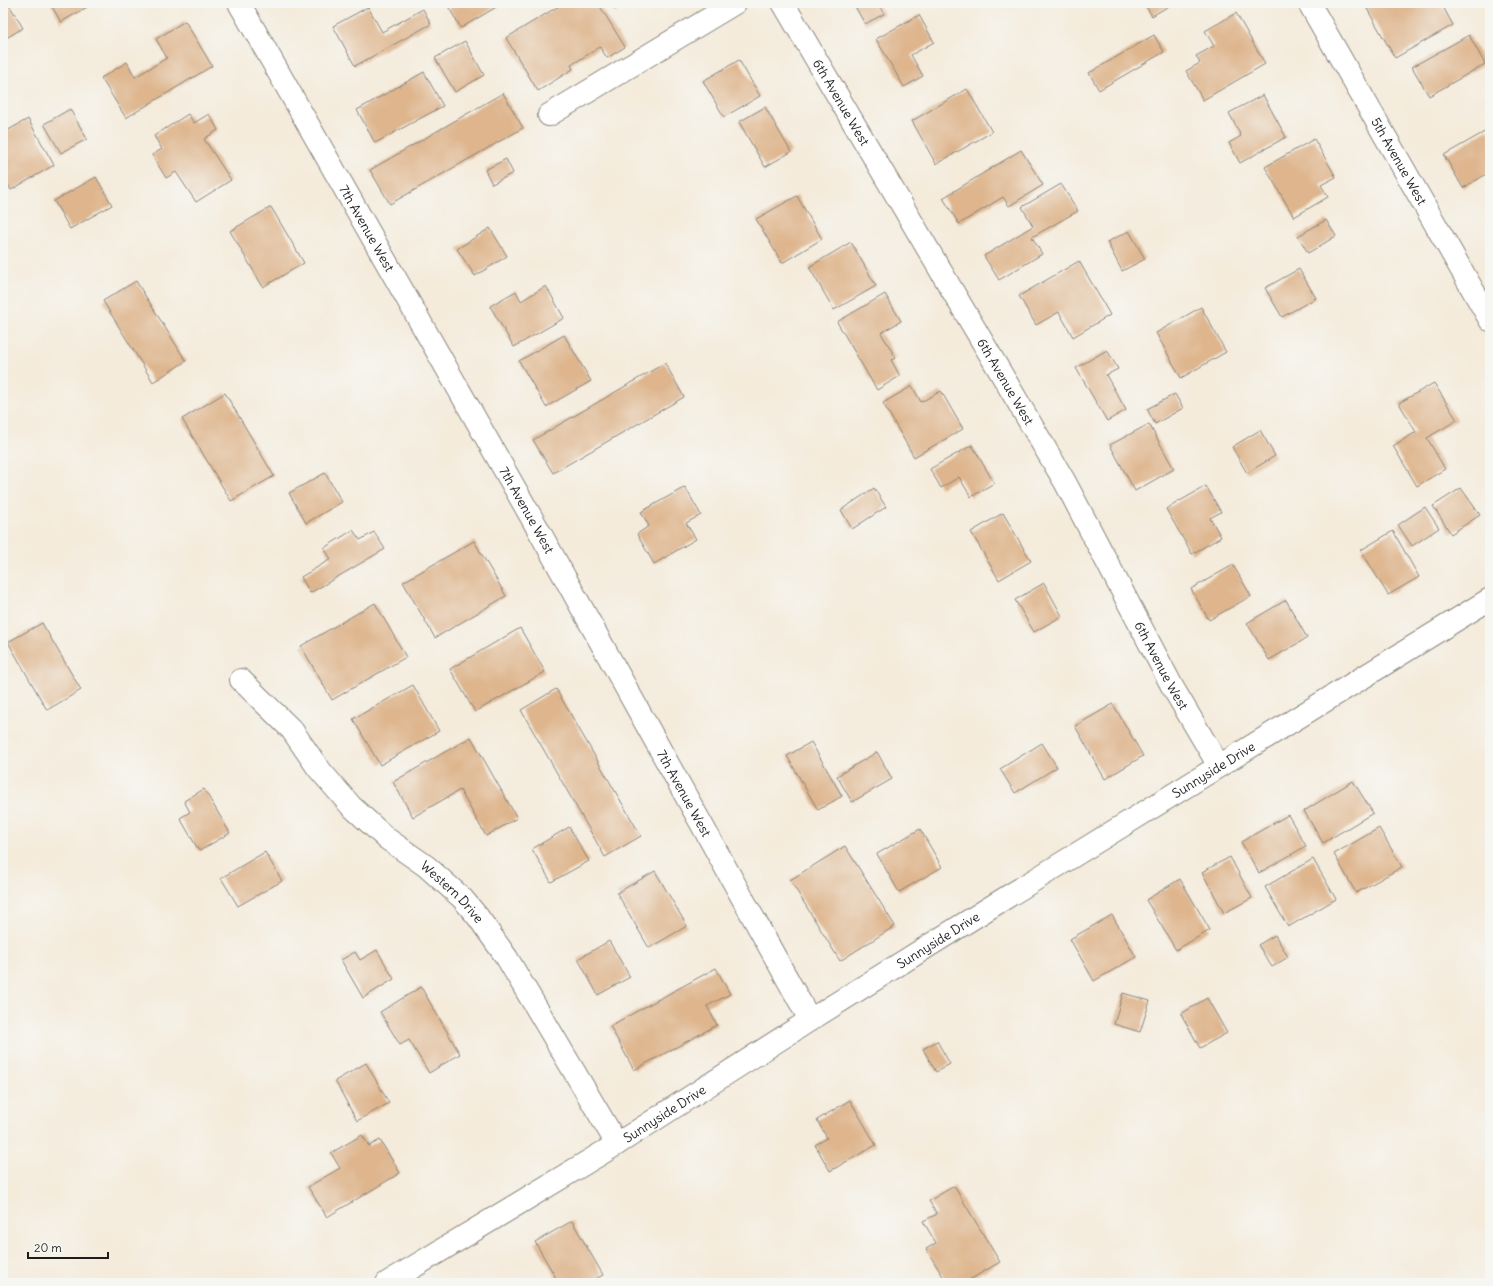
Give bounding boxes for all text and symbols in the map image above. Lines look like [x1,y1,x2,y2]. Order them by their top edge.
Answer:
street label: 6th Avenue West [809,56,873,149]
street label: 5th Avenue West [1367,115,1431,209]
street label: 7th Avenue West [335,182,398,275]
street label: 6th Avenue West [973,335,1038,429]
street label: 7th Avenue West [495,464,558,557]
street label: 6th Avenue West [1130,618,1192,713]
street label: Sunnyside Drive [1169,738,1258,802]
street label: 7th Avenue West [653,747,715,840]
street label: Western Drive [417,857,487,926]
street label: Sunnyside Drive [894,908,983,973]
street label: Sunnyside Drive [620,1081,709,1147]
scale bar [28,1234,108,1260]
text: 20 m [34,1240,62,1255]

